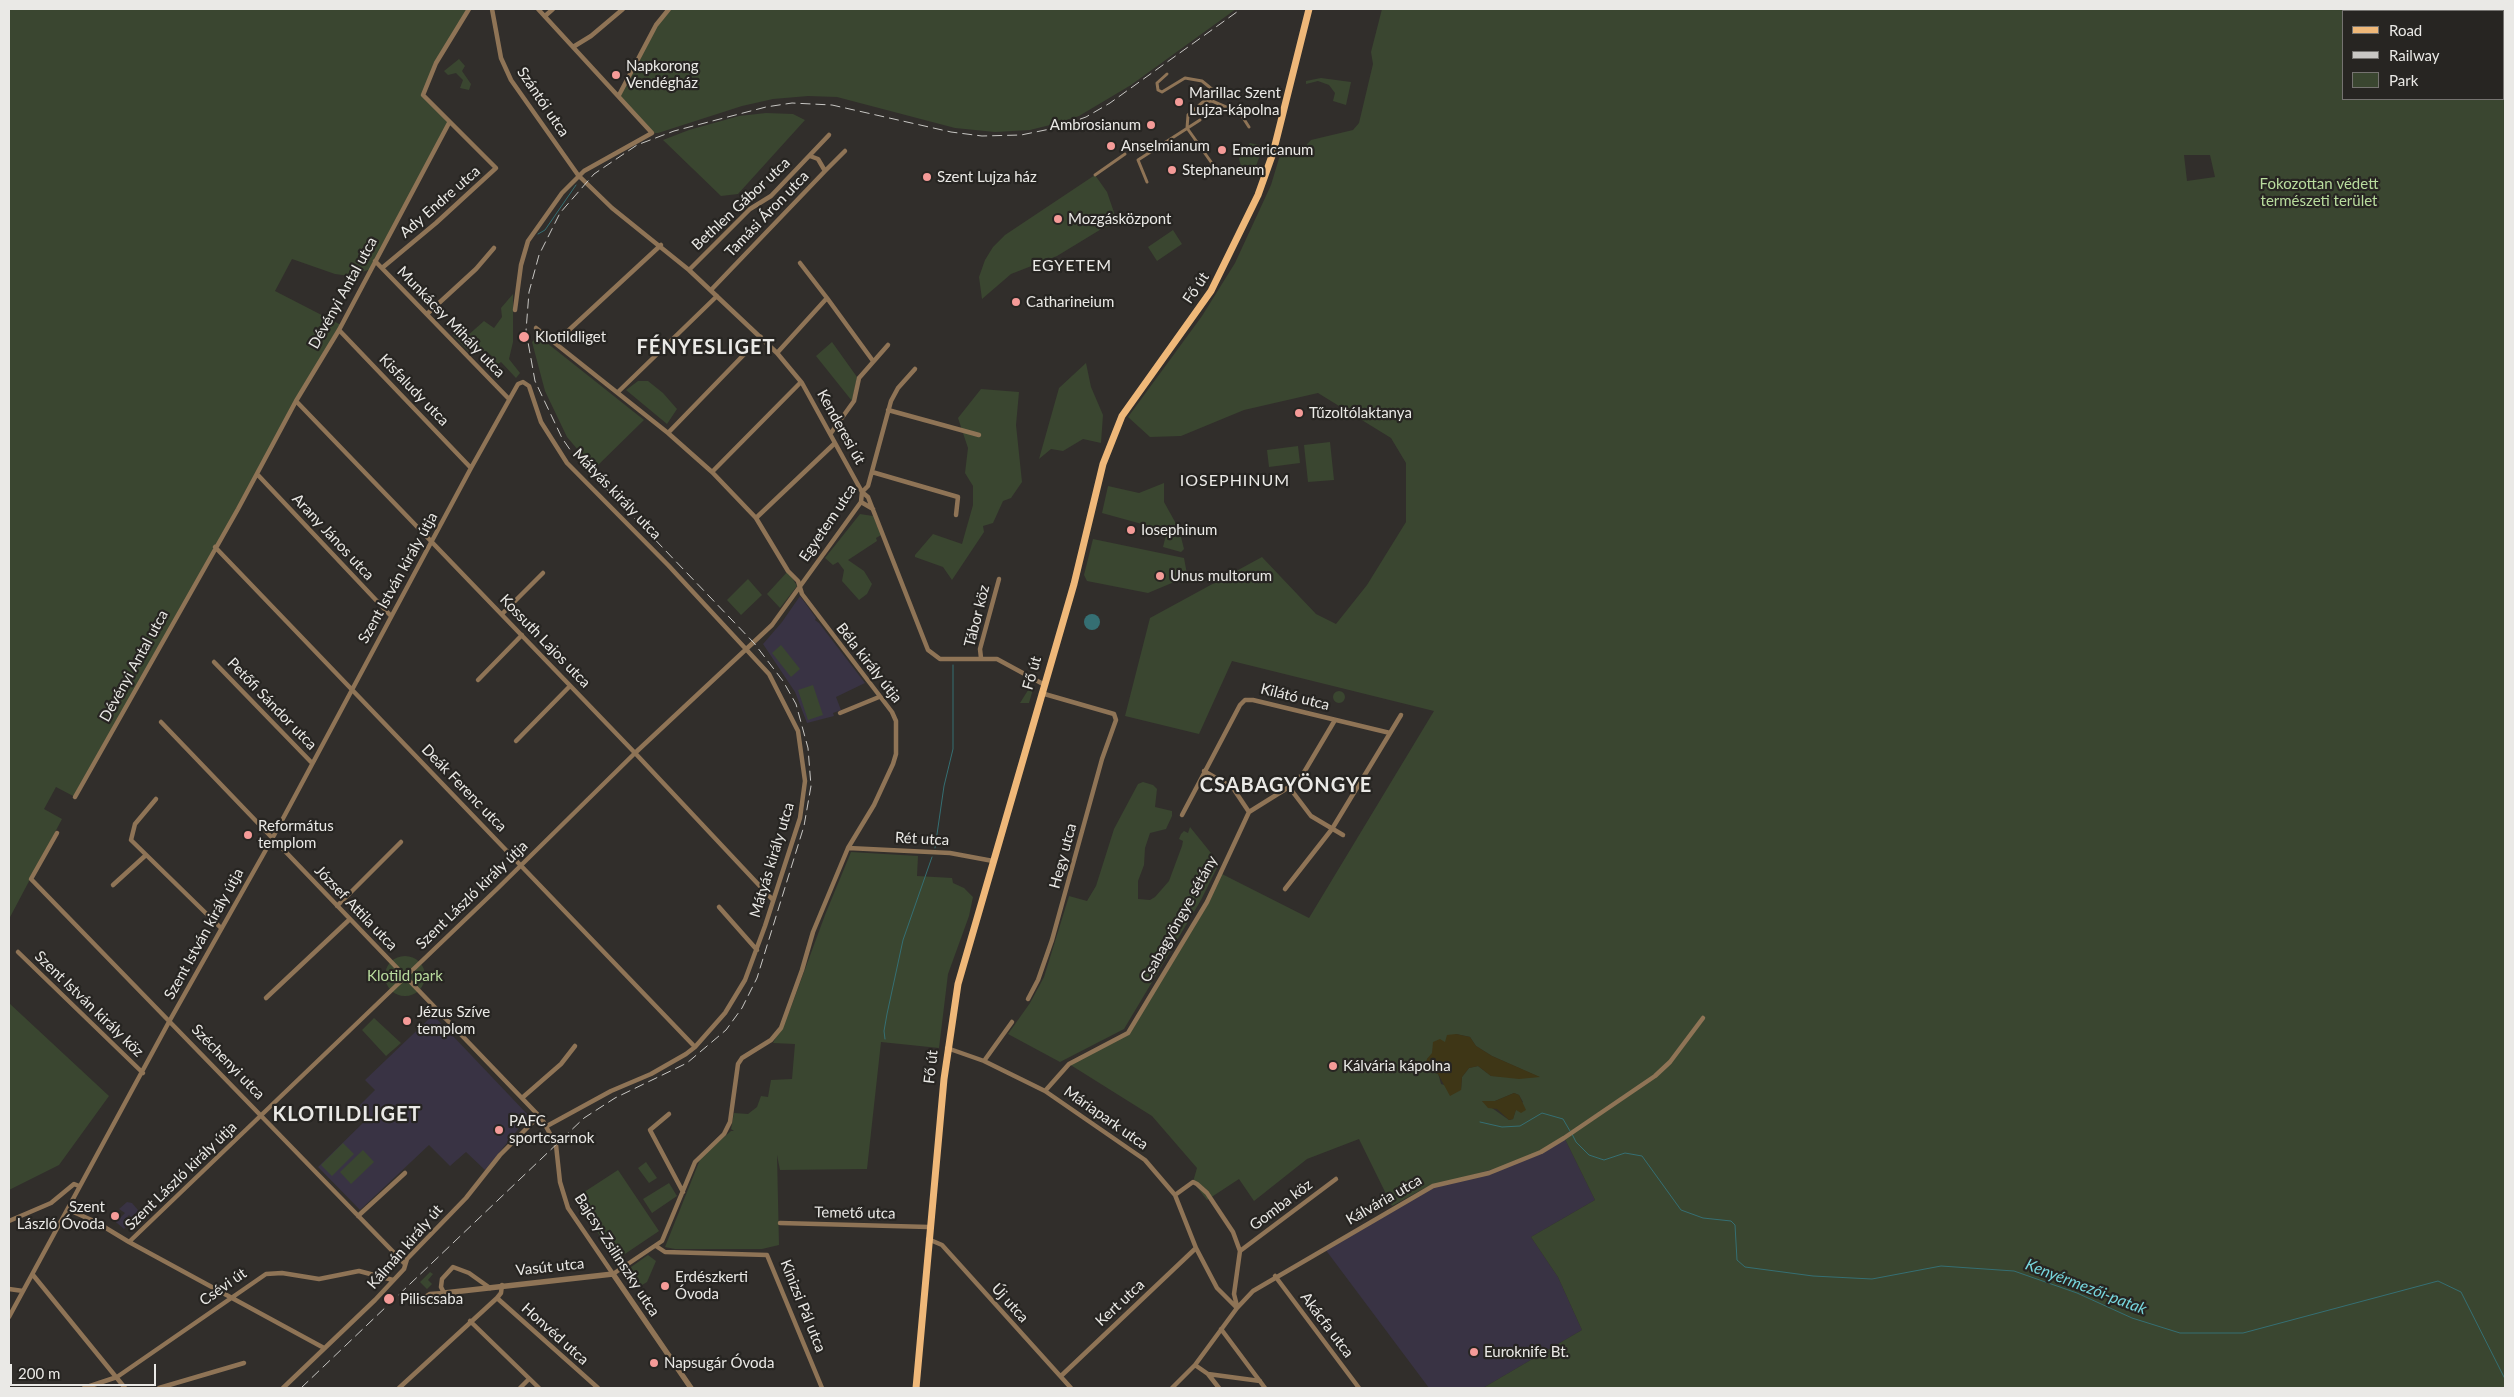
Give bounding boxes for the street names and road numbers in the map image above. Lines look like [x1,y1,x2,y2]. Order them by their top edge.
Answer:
street label: Szántói utca [513,64,573,140]
street label: Bethlen Gábor utca [688,154,794,254]
street label: Ady Endre utca [396,162,484,242]
street label: Tamási Áron utca [721,167,813,261]
street label: Dévényi Antal utca [305,234,381,352]
street label: Munkácsy Mihály utca [393,263,509,381]
street label: Fő út [1179,269,1213,307]
street label: Kisfaludy utca [375,350,453,430]
street label: Kenderesi út [813,386,869,468]
street label: Mátyás király utca [569,445,665,543]
street label: Egyetem utca [796,481,860,565]
street label: Arany János utca [288,490,378,584]
street label: Szent István király útja [355,509,441,647]
street label: Tábor köz [961,583,993,649]
street label: Kossuth Lajos utca [496,591,594,691]
street label: Dévényi Antal utca [96,607,172,725]
street label: Béla király útja [832,620,906,706]
street label: Petőfi Sándor utca [224,654,320,754]
street label: Fő út [1019,654,1045,692]
street label: Kilátó utca [1259,680,1331,714]
street label: Deák Ferenc utca [418,741,510,835]
street label: Mátyás király utca [746,800,798,920]
street label: Hegy utca [1046,821,1080,891]
street label: Rét utca [894,829,950,849]
street label: Szent László király útja [412,837,532,953]
street label: Csabagyöngye sétány [1137,852,1221,986]
street label: József Attila utca [311,862,401,954]
street label: Szent István király útja [161,865,247,1003]
street label: Szent István király köz [31,947,147,1061]
street label: Széchenyi utca [188,1021,268,1103]
street label: Fő út [920,1049,942,1085]
street label: Máriapark utca [1060,1082,1152,1154]
street label: Szent László király útja [121,1118,241,1234]
street label: Kálvária utca [1343,1171,1425,1229]
street label: Gomba köz [1246,1176,1316,1234]
street label: Bajcsy-Zsilinszky utca [571,1190,663,1320]
street label: Kálmán király út [364,1201,446,1293]
street label: Temető utca [814,1203,896,1223]
street label: Vasút utca [515,1254,585,1280]
street label: Kinizsi Pál utca [776,1257,830,1355]
street label: Csévi út [196,1264,250,1310]
street label: Kert utca [1092,1276,1148,1330]
street label: Új utca [988,1280,1032,1326]
street label: Akácfa utca [1297,1289,1357,1361]
street label: Honvéd utca [518,1299,592,1369]

